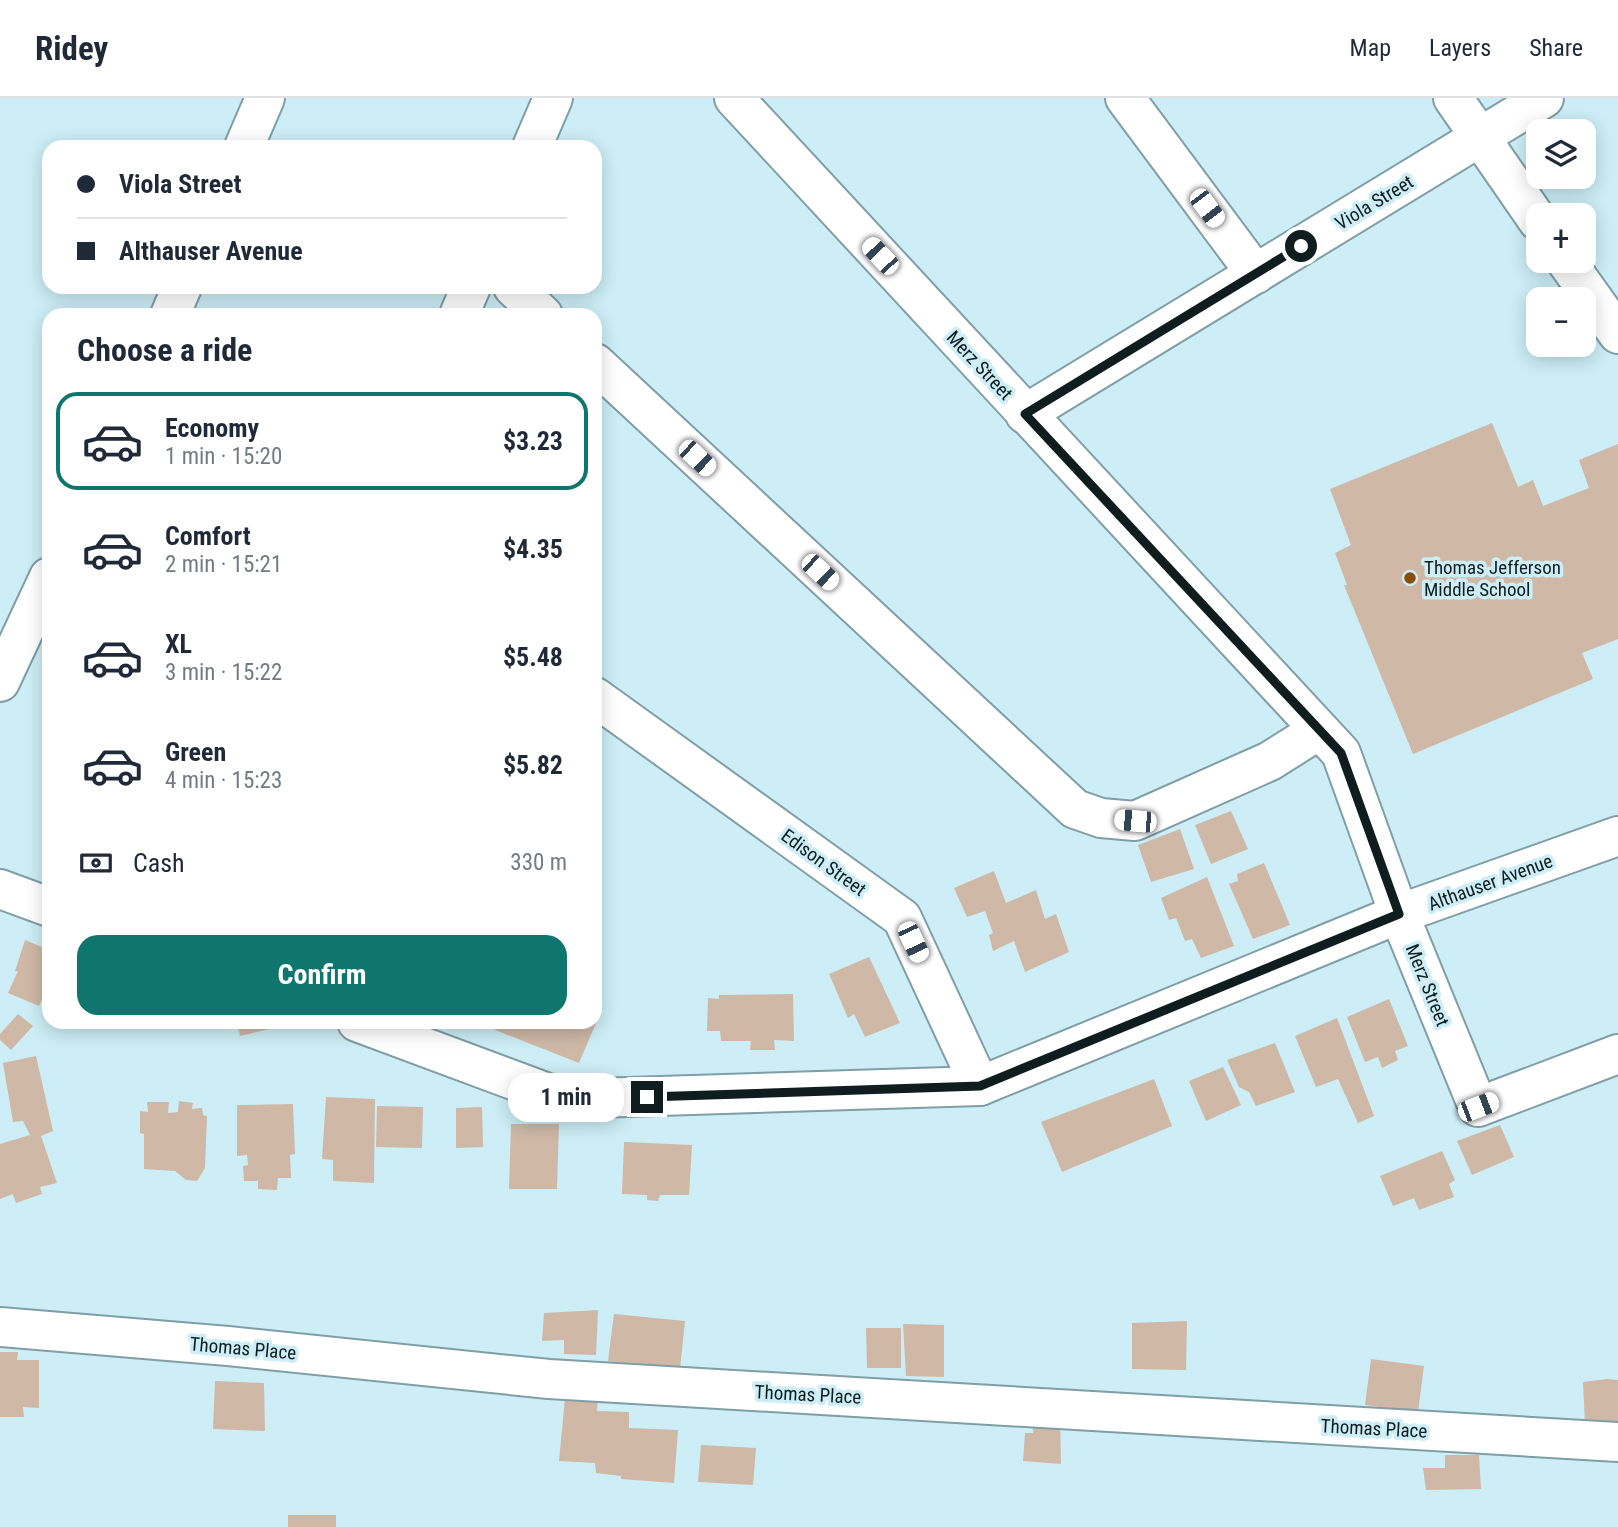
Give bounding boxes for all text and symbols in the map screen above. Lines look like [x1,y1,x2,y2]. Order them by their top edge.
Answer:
text: Ridey [35,29,108,68]
text: Map [1350,34,1391,62]
text: Layers [1429,34,1491,62]
text: Share [1529,34,1583,62]
map controls [1526,119,1596,357]
button: layers [1526,119,1596,189]
text: Viola Street [119,169,242,199]
street label: Viola Street [1331,170,1417,235]
car [1186,185,1229,231]
button: + [1526,203,1596,273]
route start [1285,230,1317,262]
car [858,233,903,279]
text: Althauser Avenue [119,236,303,266]
button: − [1526,287,1596,357]
street label: Merz Street [942,326,1017,405]
text: Choose a ride [77,331,252,369]
icon: car [81,410,144,473]
text: Economy [165,413,259,443]
text: $3.23 [503,426,563,456]
car [675,436,720,480]
text: 1 min · 15:20 [165,443,282,470]
icon: car [81,518,144,581]
text: Comfort [165,521,251,551]
text: $4.35 [503,534,563,564]
car [798,550,843,594]
text: 2 min · 15:21 [165,551,282,578]
place label: Thomas Jefferson Middle School [1424,556,1561,601]
marker: Thomas Jefferson Middle School [1402,570,1418,586]
icon: car [81,626,144,689]
text: XL [165,629,192,659]
text: $5.48 [503,642,563,672]
text: 3 min · 15:22 [165,659,282,686]
icon: car [81,734,144,797]
text: Green [165,737,226,767]
text: $5.82 [503,750,563,780]
text: 4 min · 15:23 [165,767,282,794]
car [1114,809,1157,833]
street label: Edison Street [777,824,871,901]
icon: cash [77,844,115,882]
text: Cash [133,848,185,878]
text: 330 m [510,849,567,876]
street label: Althauser Avenue [1425,849,1556,916]
car [895,919,932,965]
button: Confirm [77,935,567,1015]
street label: Merz Street [1401,941,1454,1029]
callout: 1 min [507,1072,622,1122]
route end [631,1081,663,1113]
text: 1 min [540,1084,592,1111]
car [1455,1090,1502,1124]
street label: Thomas Place [189,1332,297,1365]
street label: Thomas Place [754,1380,862,1409]
street label: Thomas Place [1320,1414,1428,1443]

